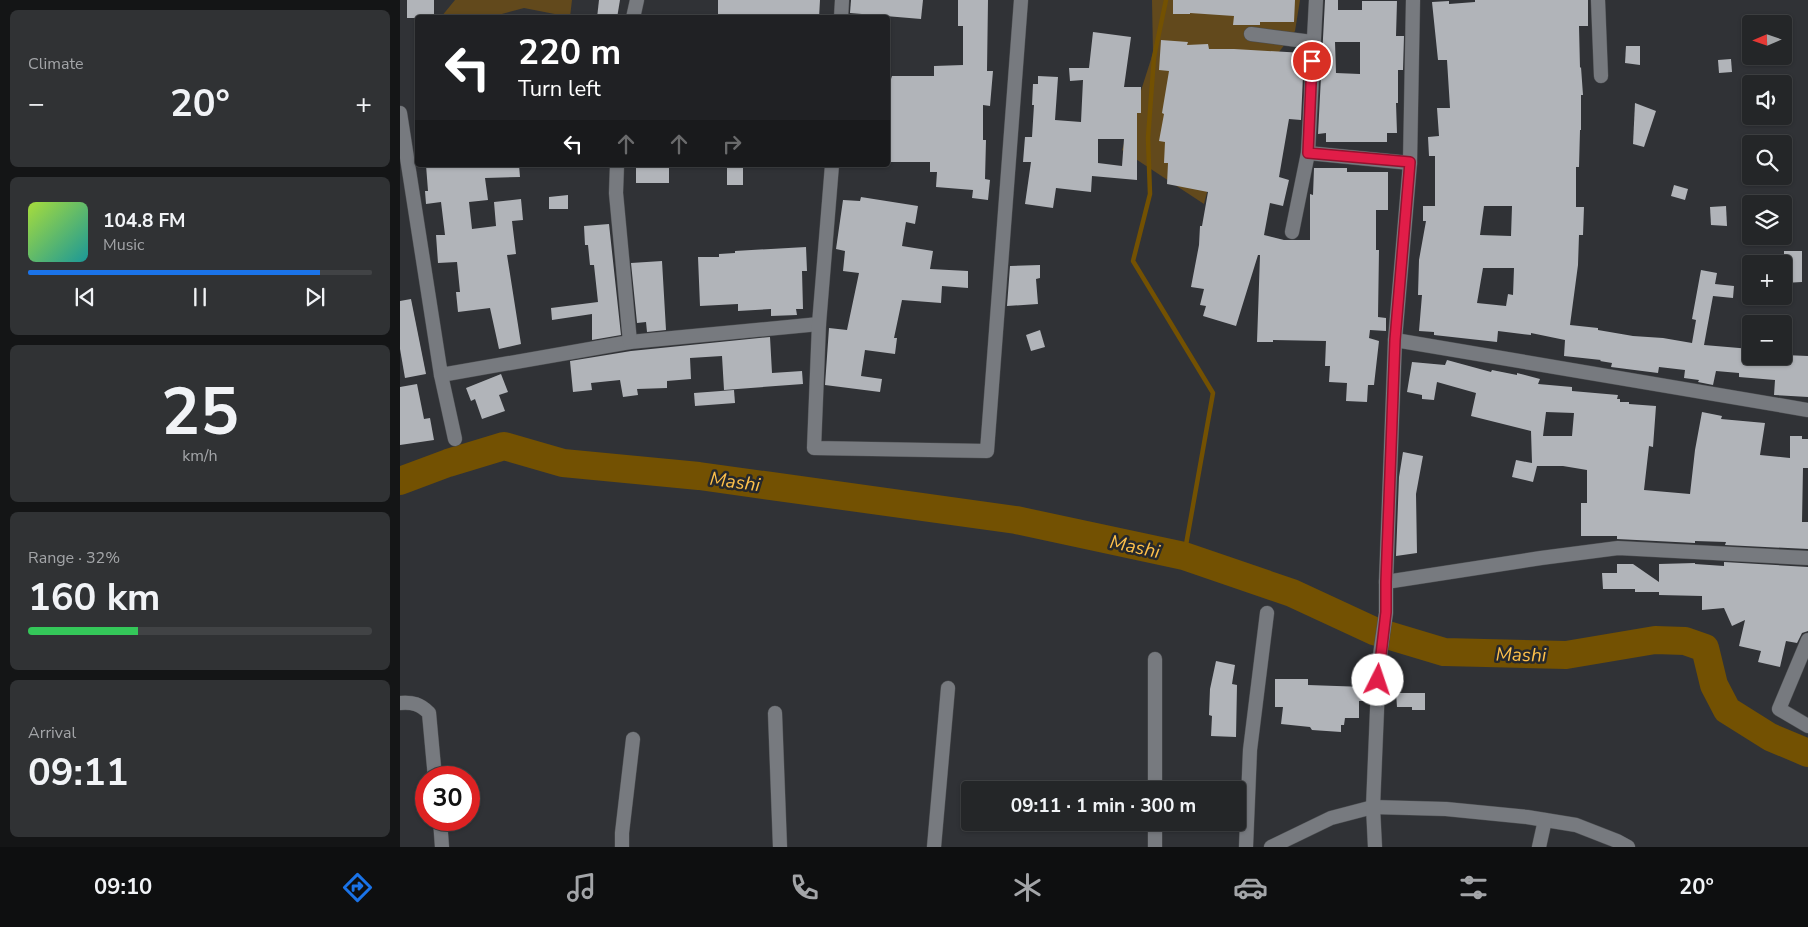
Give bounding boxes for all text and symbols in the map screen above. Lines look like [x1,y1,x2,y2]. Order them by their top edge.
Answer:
north arrow [1742,15,1792,65]
map controls [1742,15,1792,365]
text: 220 m [518,29,621,76]
icon: left [435,35,500,100]
pin [1291,40,1333,82]
icon: arrive [1298,47,1326,75]
text: Climate [28,53,83,75]
text: Turn left [518,74,601,104]
button: sound [1742,75,1792,125]
text: 20° [170,78,230,129]
text: − [28,85,45,123]
text: + [355,85,372,123]
icon: left [559,130,587,158]
icon: ahead [612,130,640,158]
icon: ahead [665,130,693,158]
icon: right [718,130,746,158]
button: search [1742,135,1792,185]
button: layers [1742,195,1792,245]
text: 104.8 FM [103,208,186,234]
text: Music [103,234,144,256]
button: + [1742,255,1792,305]
icon: previous [71,283,99,311]
icon: pause [186,283,214,311]
icon: next [301,283,329,311]
button: − [1742,315,1792,365]
text: 25 [161,368,239,457]
text: km/h [182,445,218,467]
water label: Mashi [708,466,762,498]
water label: Mashi [1107,529,1163,565]
text: Range · 32% [28,547,120,569]
text: 160 km [28,572,160,623]
water label: Mashi [1495,642,1547,668]
position arrow [1351,653,1403,705]
text: Arrival [28,722,76,744]
text: 09:11 [28,747,129,798]
speed limit sign: 30 [415,766,480,831]
text: 09:11 · 1 min · 300 m [1011,793,1196,819]
icon: directions [340,870,375,905]
icon: music [564,870,599,905]
icon: phone [787,870,822,905]
icon: climate [1010,870,1045,905]
icon: car [1233,870,1268,905]
icon: filters [1456,870,1491,905]
text: 09:10 [94,872,152,902]
text: 20° [1679,872,1714,902]

